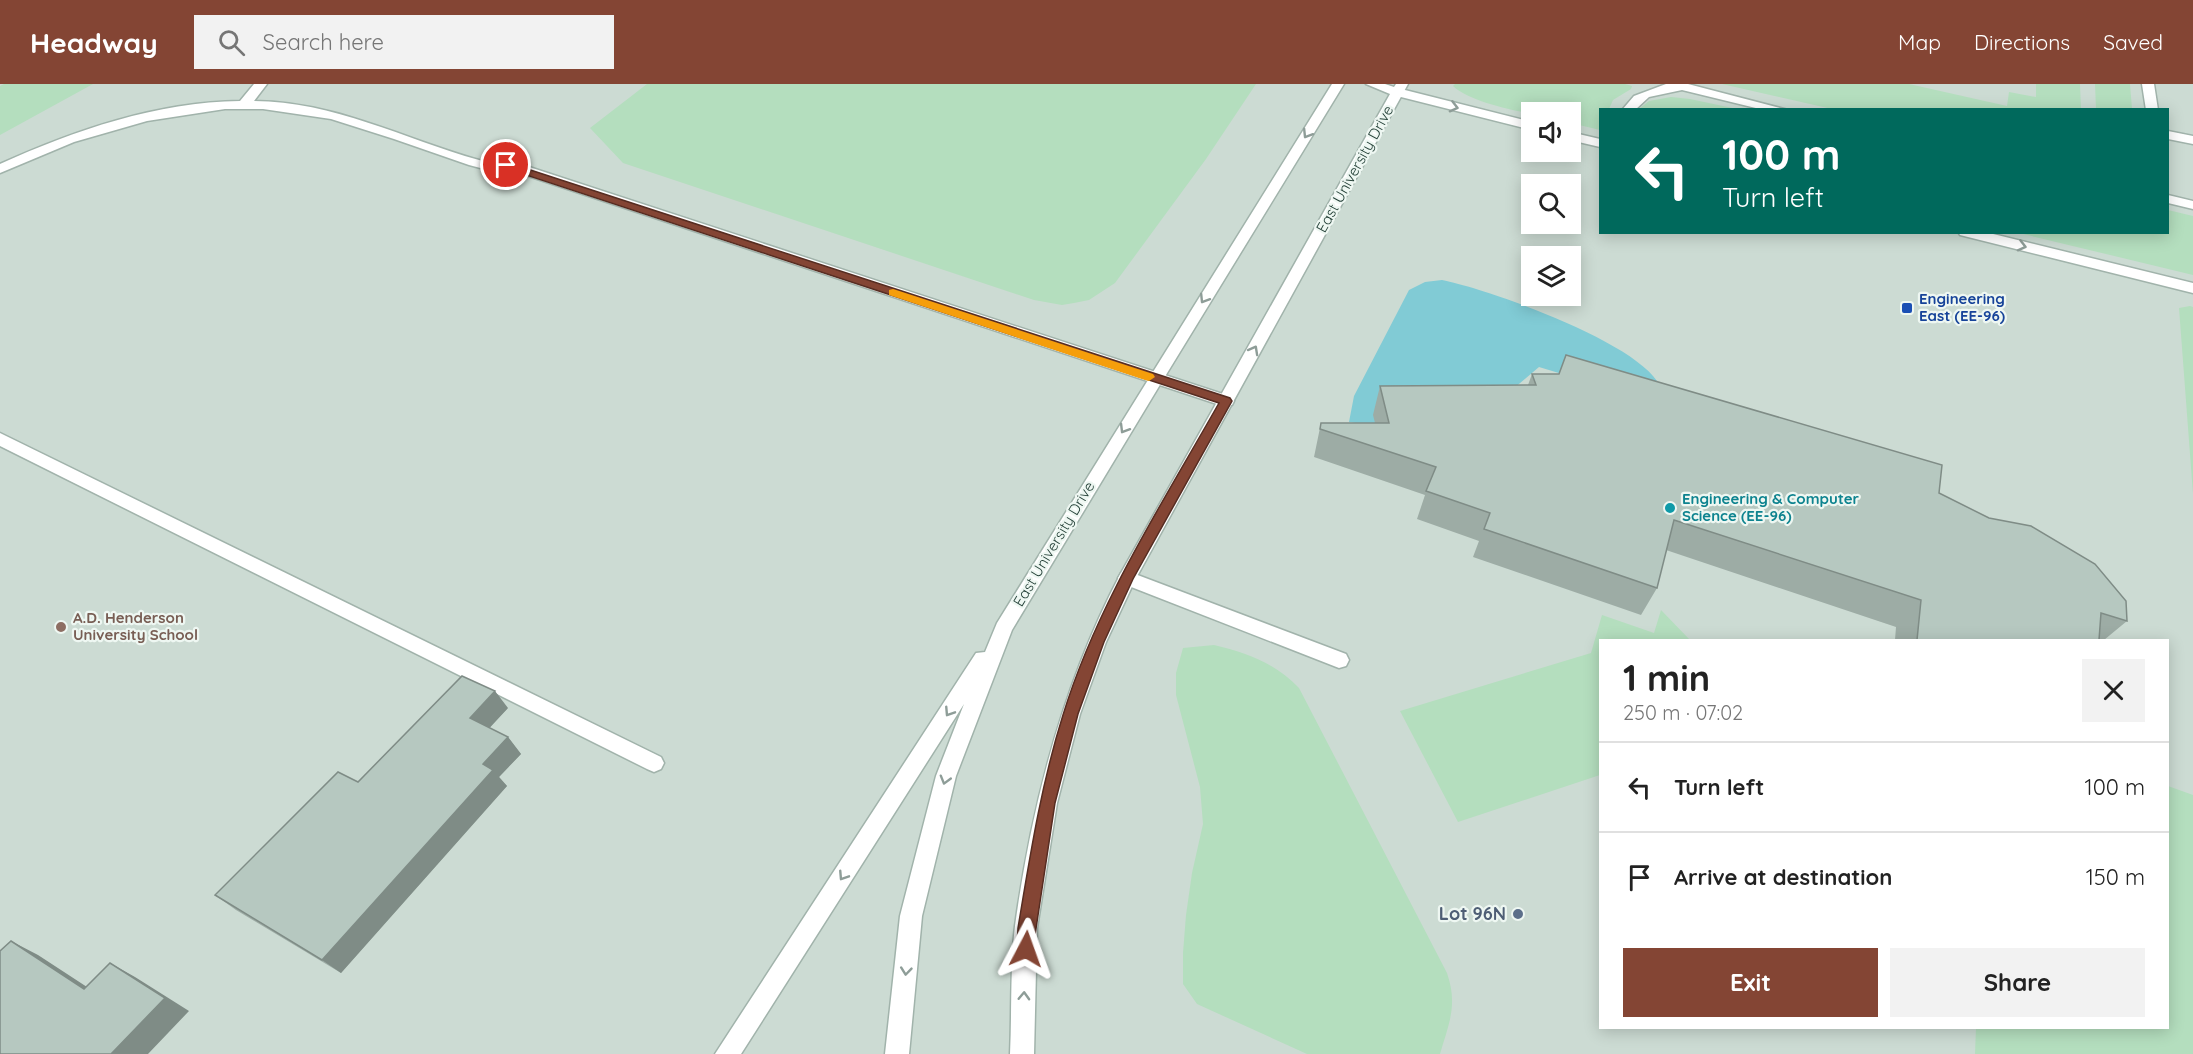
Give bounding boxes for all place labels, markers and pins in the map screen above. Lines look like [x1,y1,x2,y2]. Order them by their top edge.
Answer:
pin [480,139,531,190]
place label: Engineering East (EE-96) [1919,289,2005,325]
marker: Engineering East (EE-96) [1900,301,1914,315]
place label: Engineering & Computer Science (EE-96) [1682,489,1860,525]
marker: Engineering & Computer Science (EE-96) [1663,501,1677,515]
place label: A.D. Henderson University School [73,608,198,644]
marker: A.D. Henderson University School [54,620,68,634]
place label: Lot 96N [1439,902,1506,925]
marker: Lot 96N [1511,907,1525,921]

